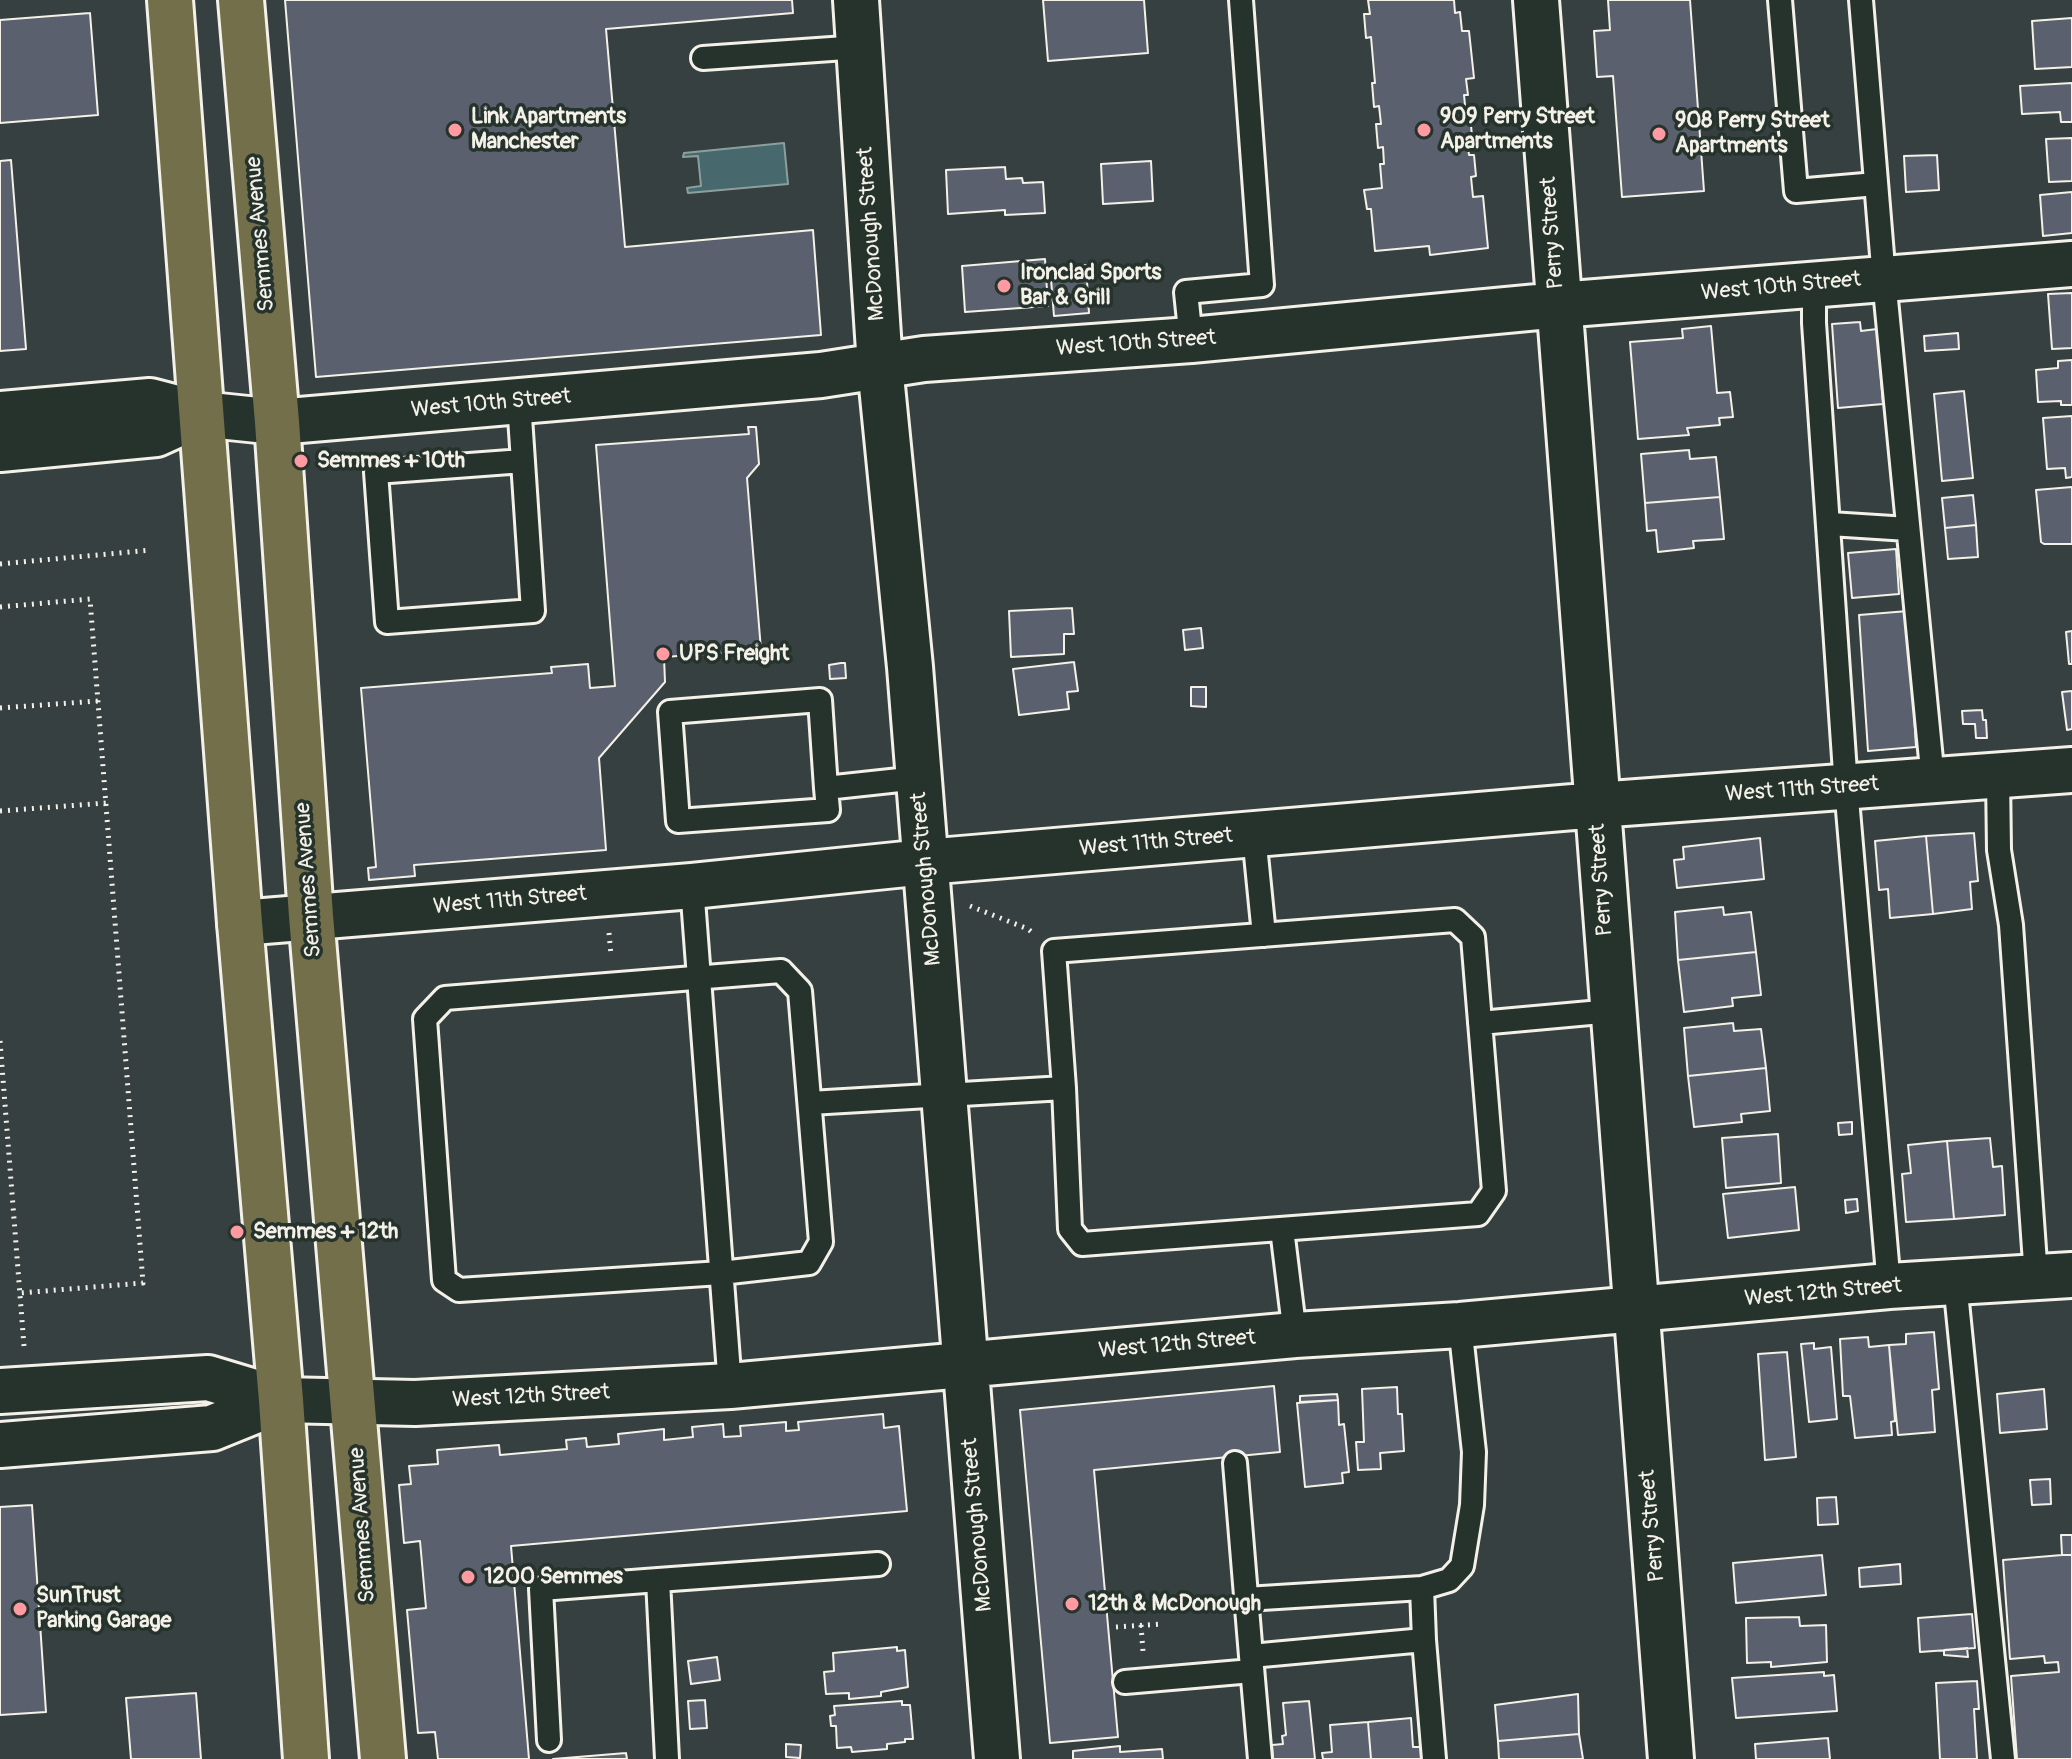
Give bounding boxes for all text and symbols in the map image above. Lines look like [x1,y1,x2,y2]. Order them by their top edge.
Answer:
place label: Link Apartments Manchester [471,104,626,156]
place label: 909 Perry Street Apartments [1440,104,1595,156]
place label: 908 Perry Street Apartments [1675,108,1830,160]
marker: Link Apartments Manchester [446,121,464,139]
marker: 909 Perry Street Apartments [1415,121,1433,139]
marker: 908 Perry Street Apartments [1650,125,1668,143]
street label: McDonough Street [853,146,891,322]
street label: Semmes Avenue [241,155,281,313]
street label: Perry Street [1536,176,1570,290]
place label: Ironclad Sports Bar & Grill [1020,260,1161,312]
street label: West 10th Street [1700,267,1862,307]
marker: Ironclad Sports Bar & Grill [995,277,1013,295]
street label: West 10th Street [1055,325,1217,363]
street label: West 10th Street [410,384,572,424]
place label: Semmes + 10th [317,448,465,474]
marker: Semmes + 10th [292,452,310,470]
place label: UPS Freight [679,641,789,667]
marker: UPS Freight [654,645,672,663]
street label: West 11th Street [1724,771,1880,809]
street label: McDonough Street [906,791,948,967]
street label: Semmes Avenue [290,801,328,959]
street label: West 11th Street [1078,823,1234,863]
street label: Perry Street [1585,823,1619,937]
street label: West 11th Street [432,881,588,921]
place label: Semmes + 12th [253,1219,398,1245]
marker: Semmes + 12th [228,1223,246,1241]
street label: West 12th Street [1743,1273,1903,1313]
street label: West 12th Street [1097,1325,1257,1365]
street label: West 12th Street [452,1380,610,1414]
street label: McDonough Street [957,1437,999,1613]
street label: Semmes Avenue [344,1446,382,1604]
street label: Perry Street [1635,1469,1671,1583]
place label: 1200 Semmes [484,1564,623,1590]
marker: 1200 Semmes [459,1568,477,1586]
place label: SunTrust Parking Garage [36,1583,171,1634]
place label: 12th & McDonough [1088,1591,1261,1617]
marker: 12th & McDonough [1063,1595,1081,1613]
marker: SunTrust Parking Garage [11,1600,29,1618]

